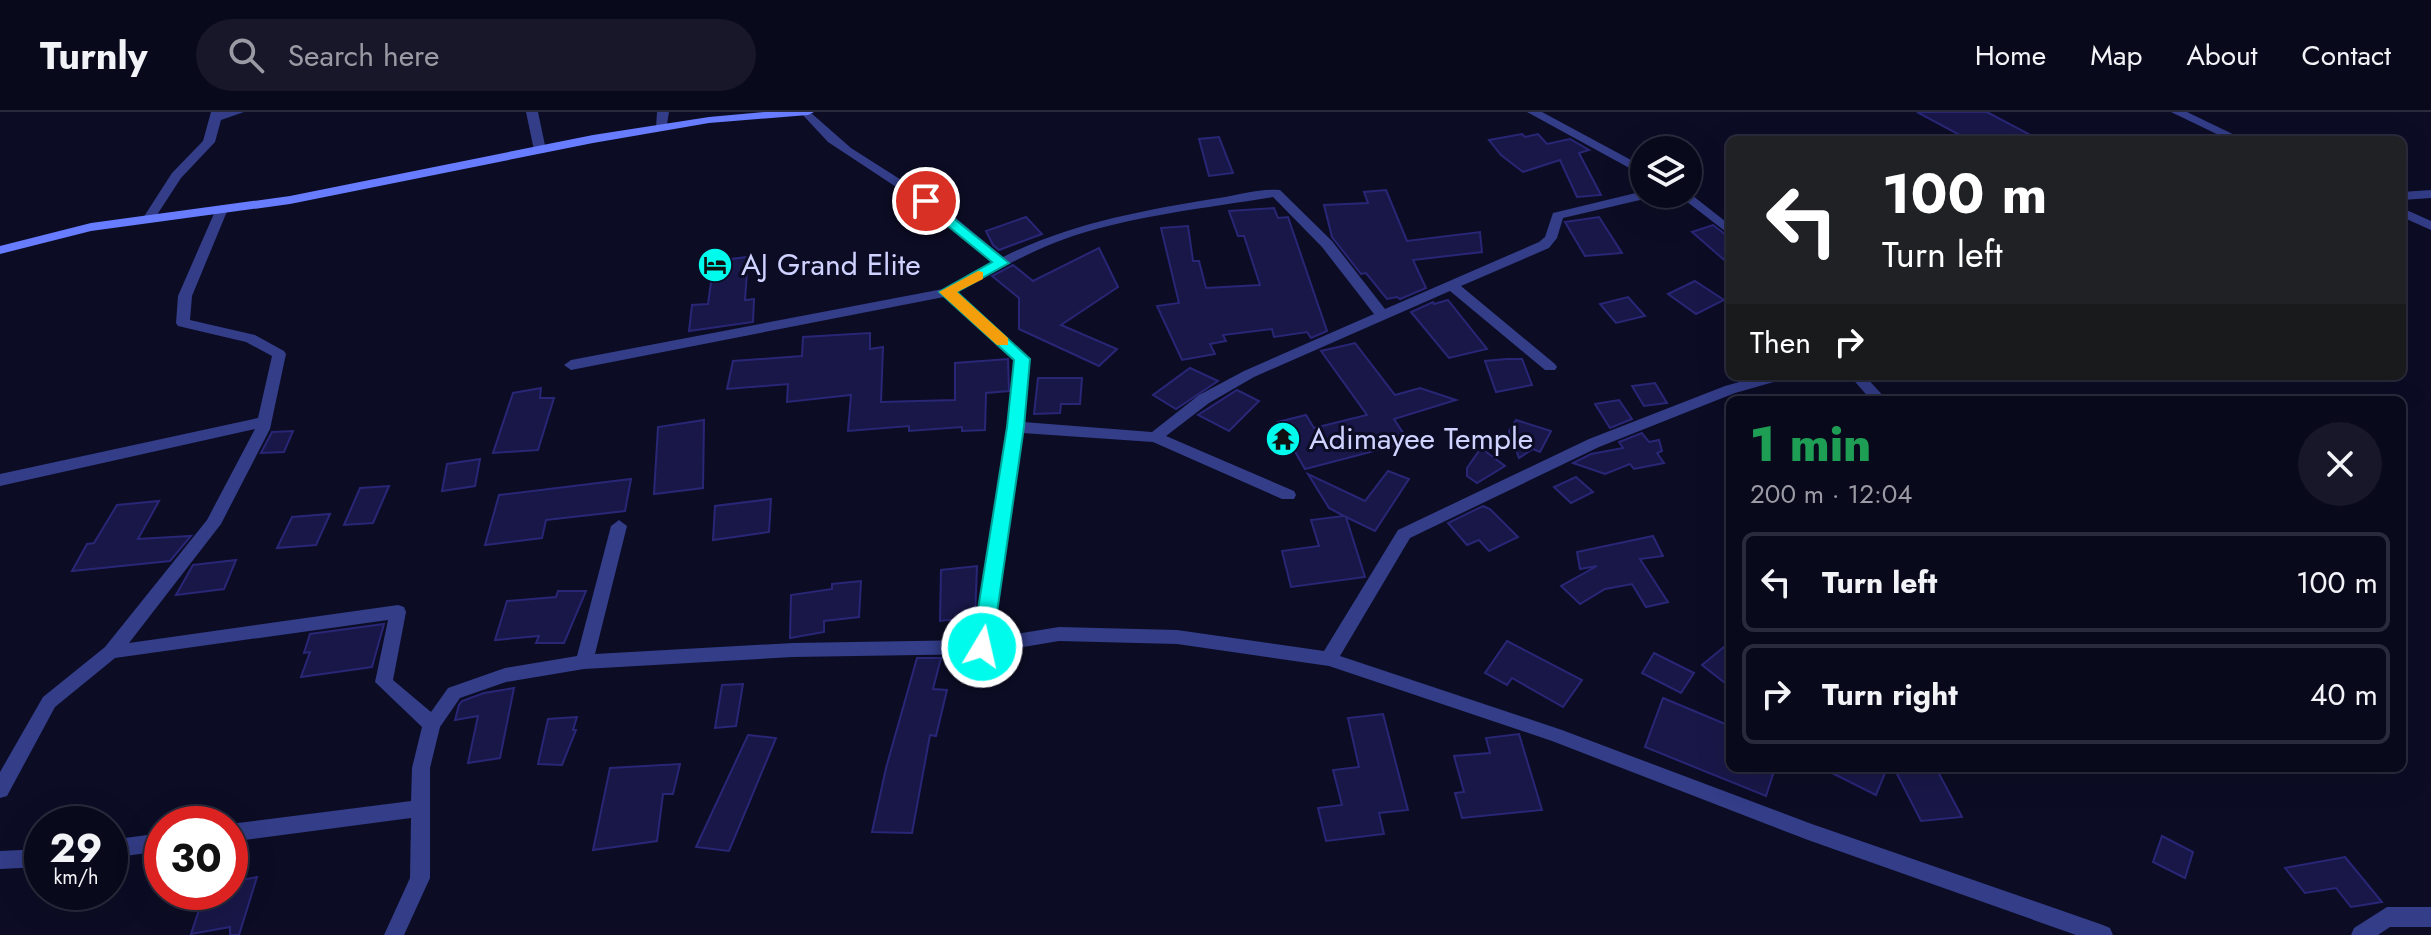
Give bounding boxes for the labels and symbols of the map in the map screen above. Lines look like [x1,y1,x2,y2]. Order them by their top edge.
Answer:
pin [892,167,960,235]
place label: AJ Grand Elite [741,243,921,286]
hotel icon: AJ Grand Elite [696,246,734,284]
place label: Adimayee Temple [1309,417,1533,460]
temple icon: Adimayee Temple [1264,420,1302,458]
position arrow [940,605,1024,689]
speed limit sign: 30 [144,806,248,910]

